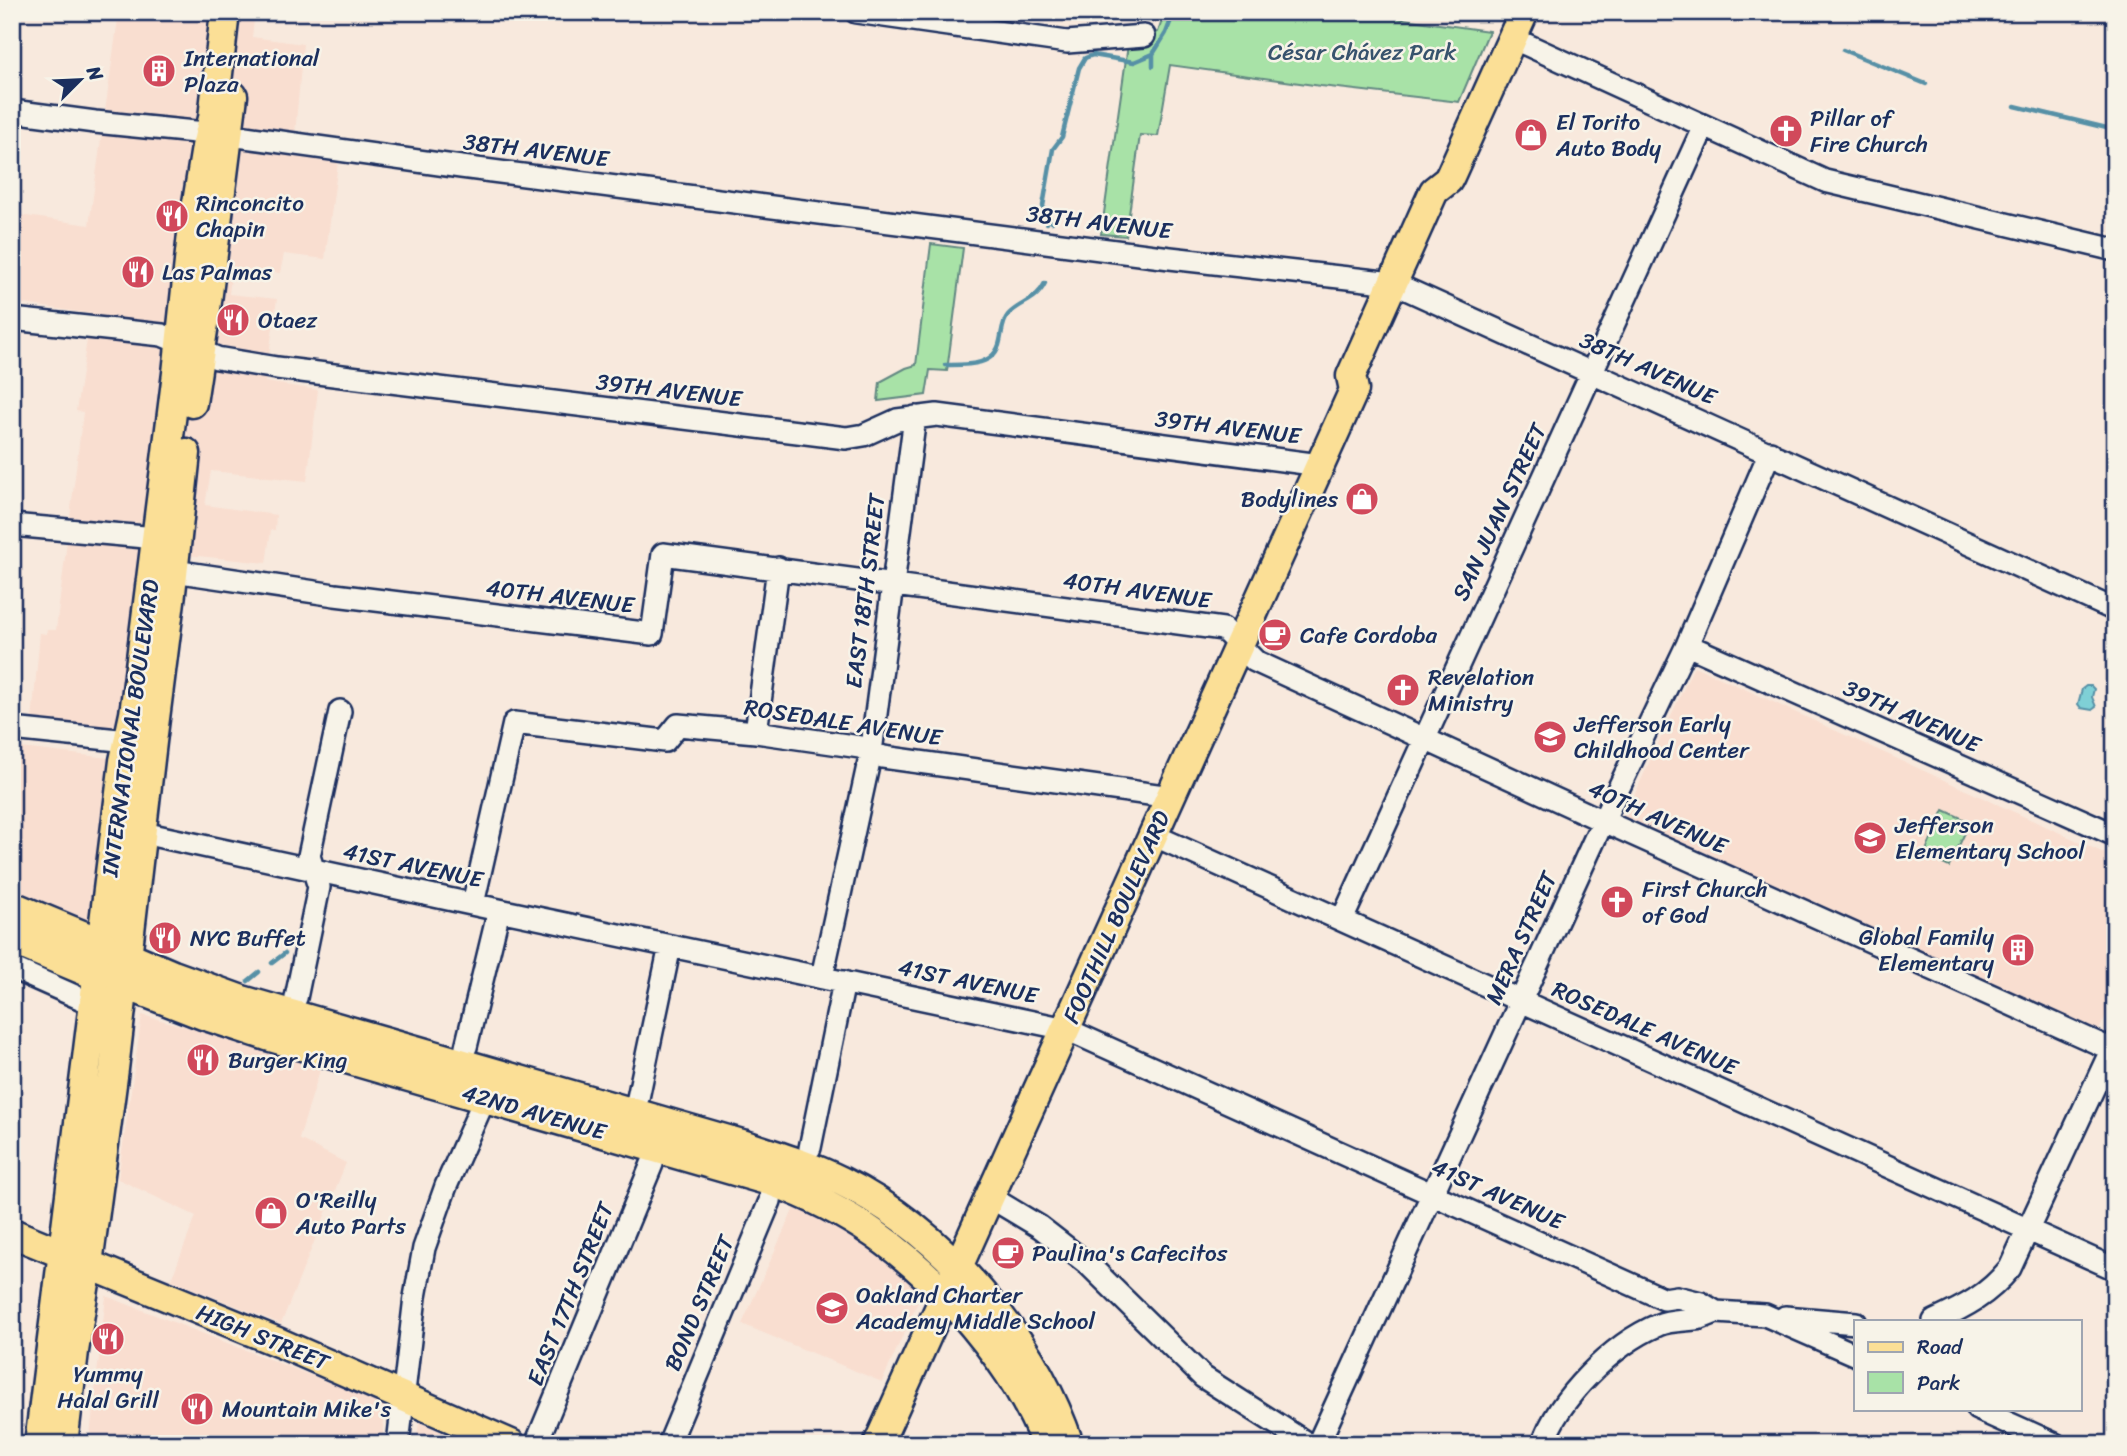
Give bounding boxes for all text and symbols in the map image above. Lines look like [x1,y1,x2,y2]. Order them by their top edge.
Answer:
park label: César Chávez Park [1268,32,1457,73]
place label: International Plaza [183,38,320,105]
north arrow [46,46,116,116]
building icon: International Plaza [140,52,178,90]
text: N [77,60,113,87]
place label: Pillar of Fire Church [1810,98,1928,165]
place label: El Torito Auto Body [1555,102,1661,169]
church icon: Pillar of Fire Church [1767,112,1805,150]
shop icon: El Torito Auto Body [1512,116,1550,154]
street label: 38TH AVENUE [461,121,612,180]
place label: Rinconcito Chapin [196,183,304,250]
street label: 38TH AVENUE [1024,193,1175,252]
restaurant icon: Rinconcito Chapin [153,197,191,235]
place label: Las Palmas [162,252,273,293]
restaurant icon: Las Palmas [119,253,157,291]
place label: Otaez [258,300,318,341]
restaurant icon: Otaez [214,301,252,339]
street label: 38TH AVENUE [1573,320,1724,417]
street label: 39TH AVENUE [594,361,745,420]
street label: 39TH AVENUE [1153,398,1304,457]
street label: SAN JUAN STREET [1440,415,1559,608]
place label: Bodylines [1241,479,1338,520]
shop icon: Bodylines [1343,480,1381,518]
street label: EAST 18TH STREET [833,490,898,690]
street label: 40TH AVENUE [1060,560,1215,621]
street label: 40TH AVENUE [484,567,637,626]
street label: INTERNATIONAL BOULEVARD [89,577,172,880]
place label: Cafe Cordoba [1300,615,1437,656]
cafe icon: Cafe Cordoba [1256,616,1294,654]
place label: Revelation Ministry [1428,657,1534,724]
street label: 39TH AVENUE [1836,668,1988,765]
church icon: Revelation Ministry [1384,671,1422,709]
street label: ROSEDALE AVENUE [741,687,946,759]
place label: Jefferson Early Childhood Center [1573,704,1750,771]
school or university icon: Jefferson Early Childhood Center [1531,718,1569,756]
street label: 40TH AVENUE [1582,768,1735,867]
street label: FOOTHILL BOULEVARD [1051,804,1182,1030]
place label: Jefferson Elementary School [1894,805,2085,872]
school or university icon: Jefferson Elementary School [1851,819,1889,857]
street label: 41ST AVENUE [339,831,488,901]
street label: MERA STREET [1474,863,1570,1012]
place label: First Church of God [1642,869,1768,936]
church icon: First Church of God [1598,883,1636,921]
place label: Global Family Elementary [1859,917,1994,984]
place label: NYC Buffet [190,918,306,959]
restaurant icon: NYC Buffet [146,919,184,957]
building icon: Global Family Elementary [1999,931,2037,969]
street label: 41ST AVENUE [894,947,1043,1017]
street label: ROSEDALE AVENUE [1545,969,1745,1088]
place label: Burger King [228,1040,348,1081]
restaurant icon: Burger King [184,1041,222,1079]
street label: 42ND AVENUE [457,1072,612,1153]
street label: 41ST AVENUE [1425,1147,1572,1242]
place label: O'Reilly Auto Parts [295,1180,406,1247]
shop icon: O'Reilly Auto Parts [252,1194,290,1232]
street label: EAST 17TH STREET [515,1195,627,1392]
street label: BOND STREET [652,1228,747,1377]
place label: Paulina's Cafecitos [1032,1233,1228,1274]
cafe icon: Paulina's Cafecitos [989,1234,1027,1272]
place label: Oakland Charter Academy Middle School [855,1275,1095,1342]
school or university icon: Oakland Charter Academy Middle School [813,1289,851,1327]
street label: HIGH STREET [190,1292,337,1383]
restaurant icon: Yummy Halal Grill [89,1320,127,1358]
legend [1854,1320,2082,1410]
text: Road [1917,1328,1964,1366]
place label: Yummy Halal Grill [57,1354,159,1421]
text: Park [1917,1364,1960,1402]
place label: Mountain Mike's [222,1389,392,1430]
restaurant icon: Mountain Mike's [178,1390,216,1428]

